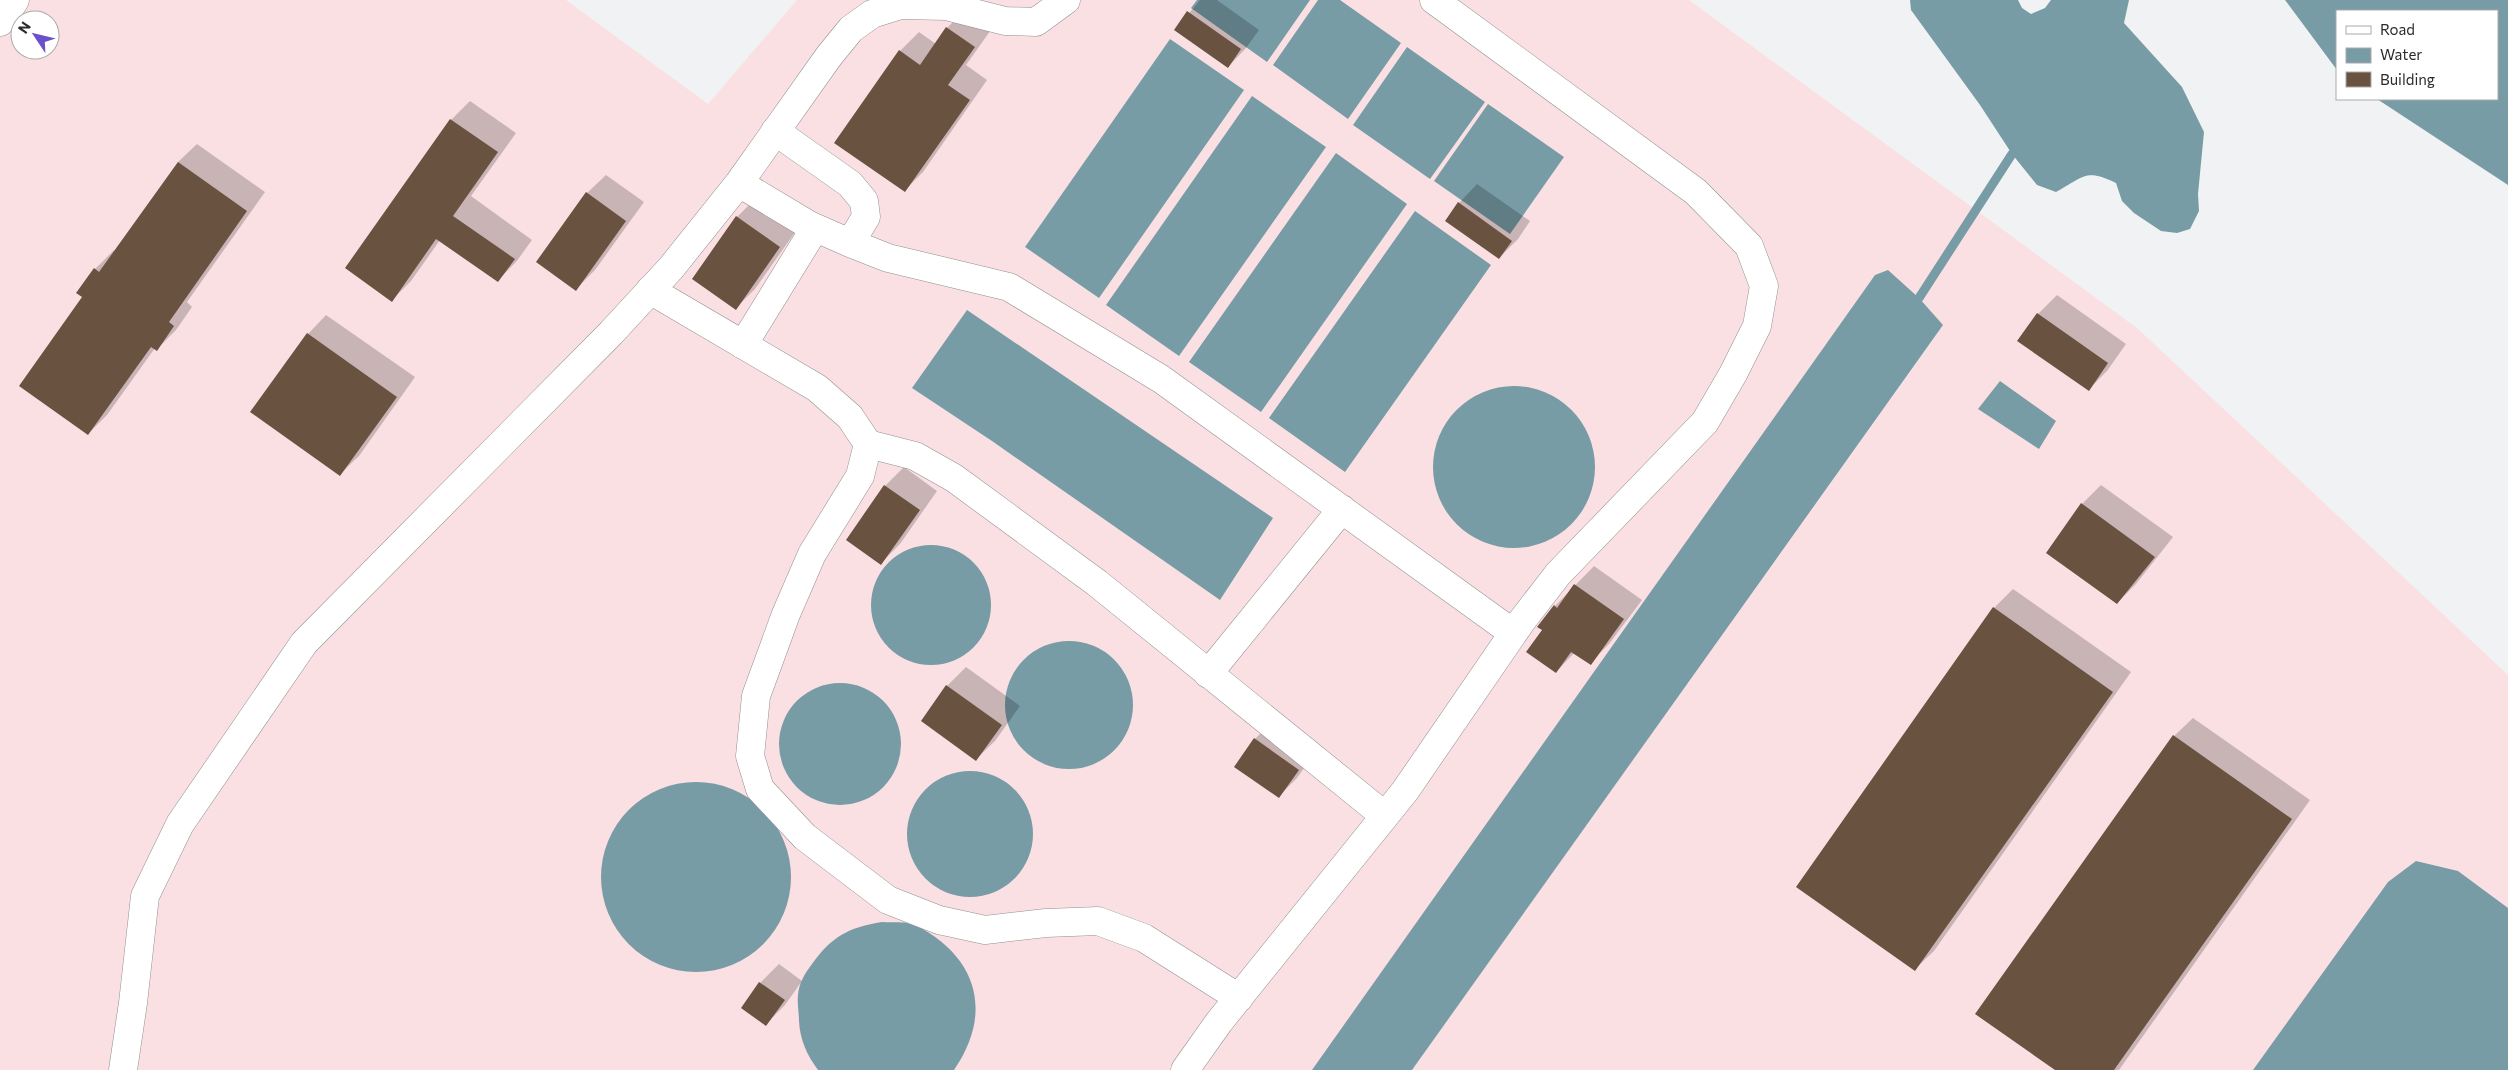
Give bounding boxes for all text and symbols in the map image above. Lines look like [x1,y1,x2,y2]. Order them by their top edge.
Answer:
north arrow [10,10,60,60]
legend [2336,10,2498,100]
text: N [14,18,34,36]
text: Road [2380,20,2415,38]
text: Water [2380,45,2422,63]
text: Building [2380,70,2435,88]

